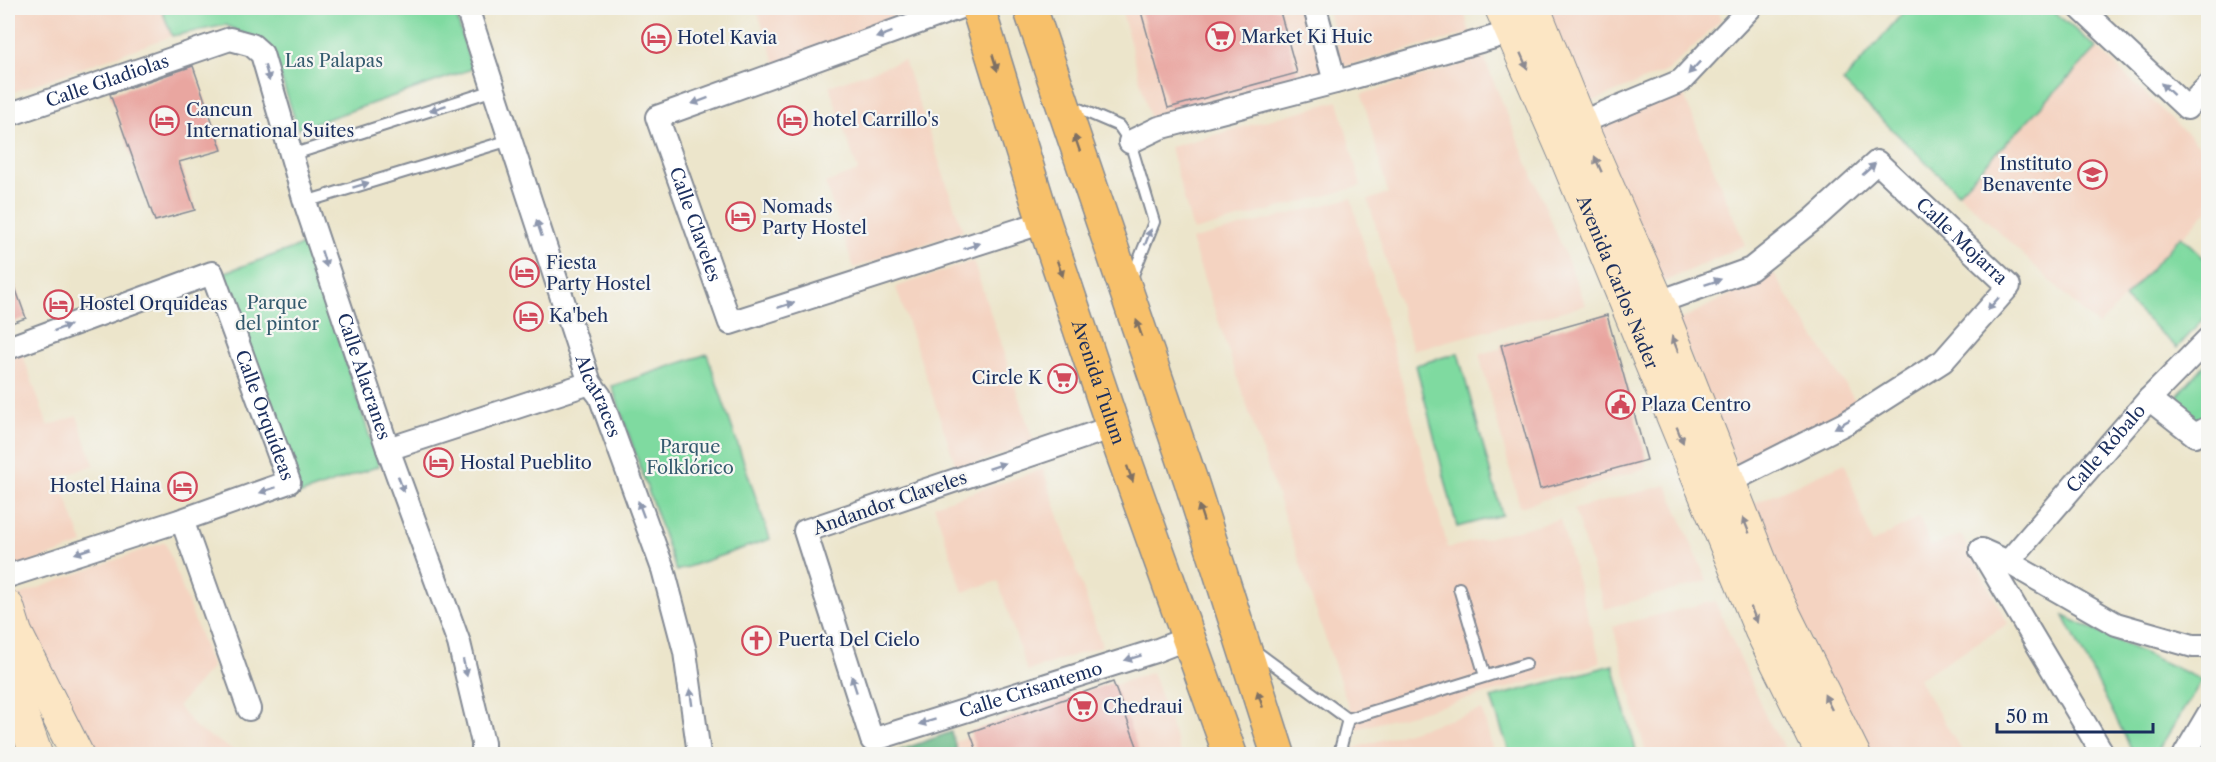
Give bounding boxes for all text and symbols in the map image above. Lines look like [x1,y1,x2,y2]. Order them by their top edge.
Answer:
supermarket icon: Market Ki Huic [1204,21,1236,53]
hotel icon: Hotel Kavia [640,22,672,54]
place label: Market Ki Huic [1241,26,1372,48]
place label: Hotel Kavia [677,27,778,49]
one-way arrow [874,31,892,41]
street label: Calle Gladiolas [43,50,172,112]
park label: Las Palapas [285,50,383,72]
one-way arrow [1520,53,1529,70]
one-way arrow [991,54,1000,72]
one-way arrow [1687,60,1701,74]
one-way arrow [263,64,272,82]
one-way arrow [2160,82,2174,96]
one-way arrow [691,97,709,107]
place label: Cancun International Suites [186,99,354,142]
one-way arrow [429,103,447,113]
hotel icon: Cancun International Suites [149,104,181,136]
hotel icon: hotel Carrillo's [776,104,808,136]
place label: hotel Carrillo's [813,109,939,131]
one-way arrow [1072,134,1082,152]
place label: Instituto Benavente [1982,153,2072,196]
one-way arrow [1593,155,1603,173]
school or university icon: Instituto Benavente [2077,158,2109,190]
one-way arrow [1861,163,1876,176]
street label: Calle Claveles [665,164,725,285]
one-way arrow [352,180,370,189]
street label: Avenida Carlos Nader [1571,191,1663,373]
street label: Calle Mojarra [1911,193,2012,290]
place label: Nomads Party Hostel [762,196,867,239]
hotel icon: Nomads Party Hostel [725,201,757,233]
one-way arrow [533,219,543,237]
one-way arrow [1144,228,1153,246]
one-way arrow [963,240,981,250]
one-way arrow [320,250,330,268]
place label: Fiesta Party Hostel [546,252,651,295]
hotel icon: Fiesta Party Hostel [509,257,541,289]
one-way arrow [1056,260,1065,278]
one-way arrow [1704,277,1722,287]
hotel icon: Hostel Orquideas [42,288,74,320]
park label: Parque del pintor [235,292,319,335]
place label: Hostel Orquideas [79,293,227,315]
one-way arrow [1987,296,2000,311]
hotel icon: Ka'beh [512,300,544,332]
one-way arrow [777,300,795,309]
place label: Ka'beh [549,305,608,327]
street label: Calle Alacranes [332,310,395,443]
street label: Avenida Tulum [1066,316,1129,448]
one-way arrow [1134,319,1144,337]
one-way arrow [54,323,72,333]
one-way arrow [1670,334,1680,352]
street label: Calle Orquídeas [230,347,298,483]
street label: Alcatraces [570,351,625,440]
supermarket icon: Circle K [1047,362,1079,394]
place label: Circle K [972,367,1043,389]
public building icon: Plaza Centro [1604,389,1636,421]
place label: Plaza Centro [1641,394,1751,416]
street label: Calle Róbalo [2062,400,2150,497]
one-way arrow [1833,419,1850,429]
one-way arrow [1676,426,1685,444]
park label: Parque Folklórico [646,436,734,479]
hotel icon: Hostal Pueblito [423,447,455,479]
place label: Hostal Pueblito [460,452,592,474]
one-way arrow [988,461,1006,471]
one-way arrow [1125,465,1135,483]
street label: Andandor Claveles [809,466,970,540]
hotel icon: Hostel Haina [166,470,198,502]
place label: Hostel Haina [50,475,161,497]
one-way arrow [396,475,406,493]
one-way arrow [259,485,277,495]
one-way arrow [636,500,645,518]
one-way arrow [1196,504,1205,522]
one-way arrow [1741,516,1750,534]
one-way arrow [74,547,92,557]
one-way arrow [1749,607,1759,625]
church icon: Puerta Del Cielo [741,624,773,656]
place label: Puerta Del Cielo [778,629,920,651]
one-way arrow [1124,654,1142,663]
street label: Calle Crisantemo [956,657,1105,723]
one-way arrow [461,658,471,677]
one-way arrow [849,675,858,693]
one-way arrow [686,687,696,706]
one-way arrow [1255,690,1264,708]
supermarket icon: Chedraui [1066,691,1098,723]
one-way arrow [1823,693,1833,711]
place label: Chedraui [1103,696,1183,718]
scale bar [1997,696,2153,734]
text: 50 m [2006,706,2049,728]
one-way arrow [918,718,936,728]

